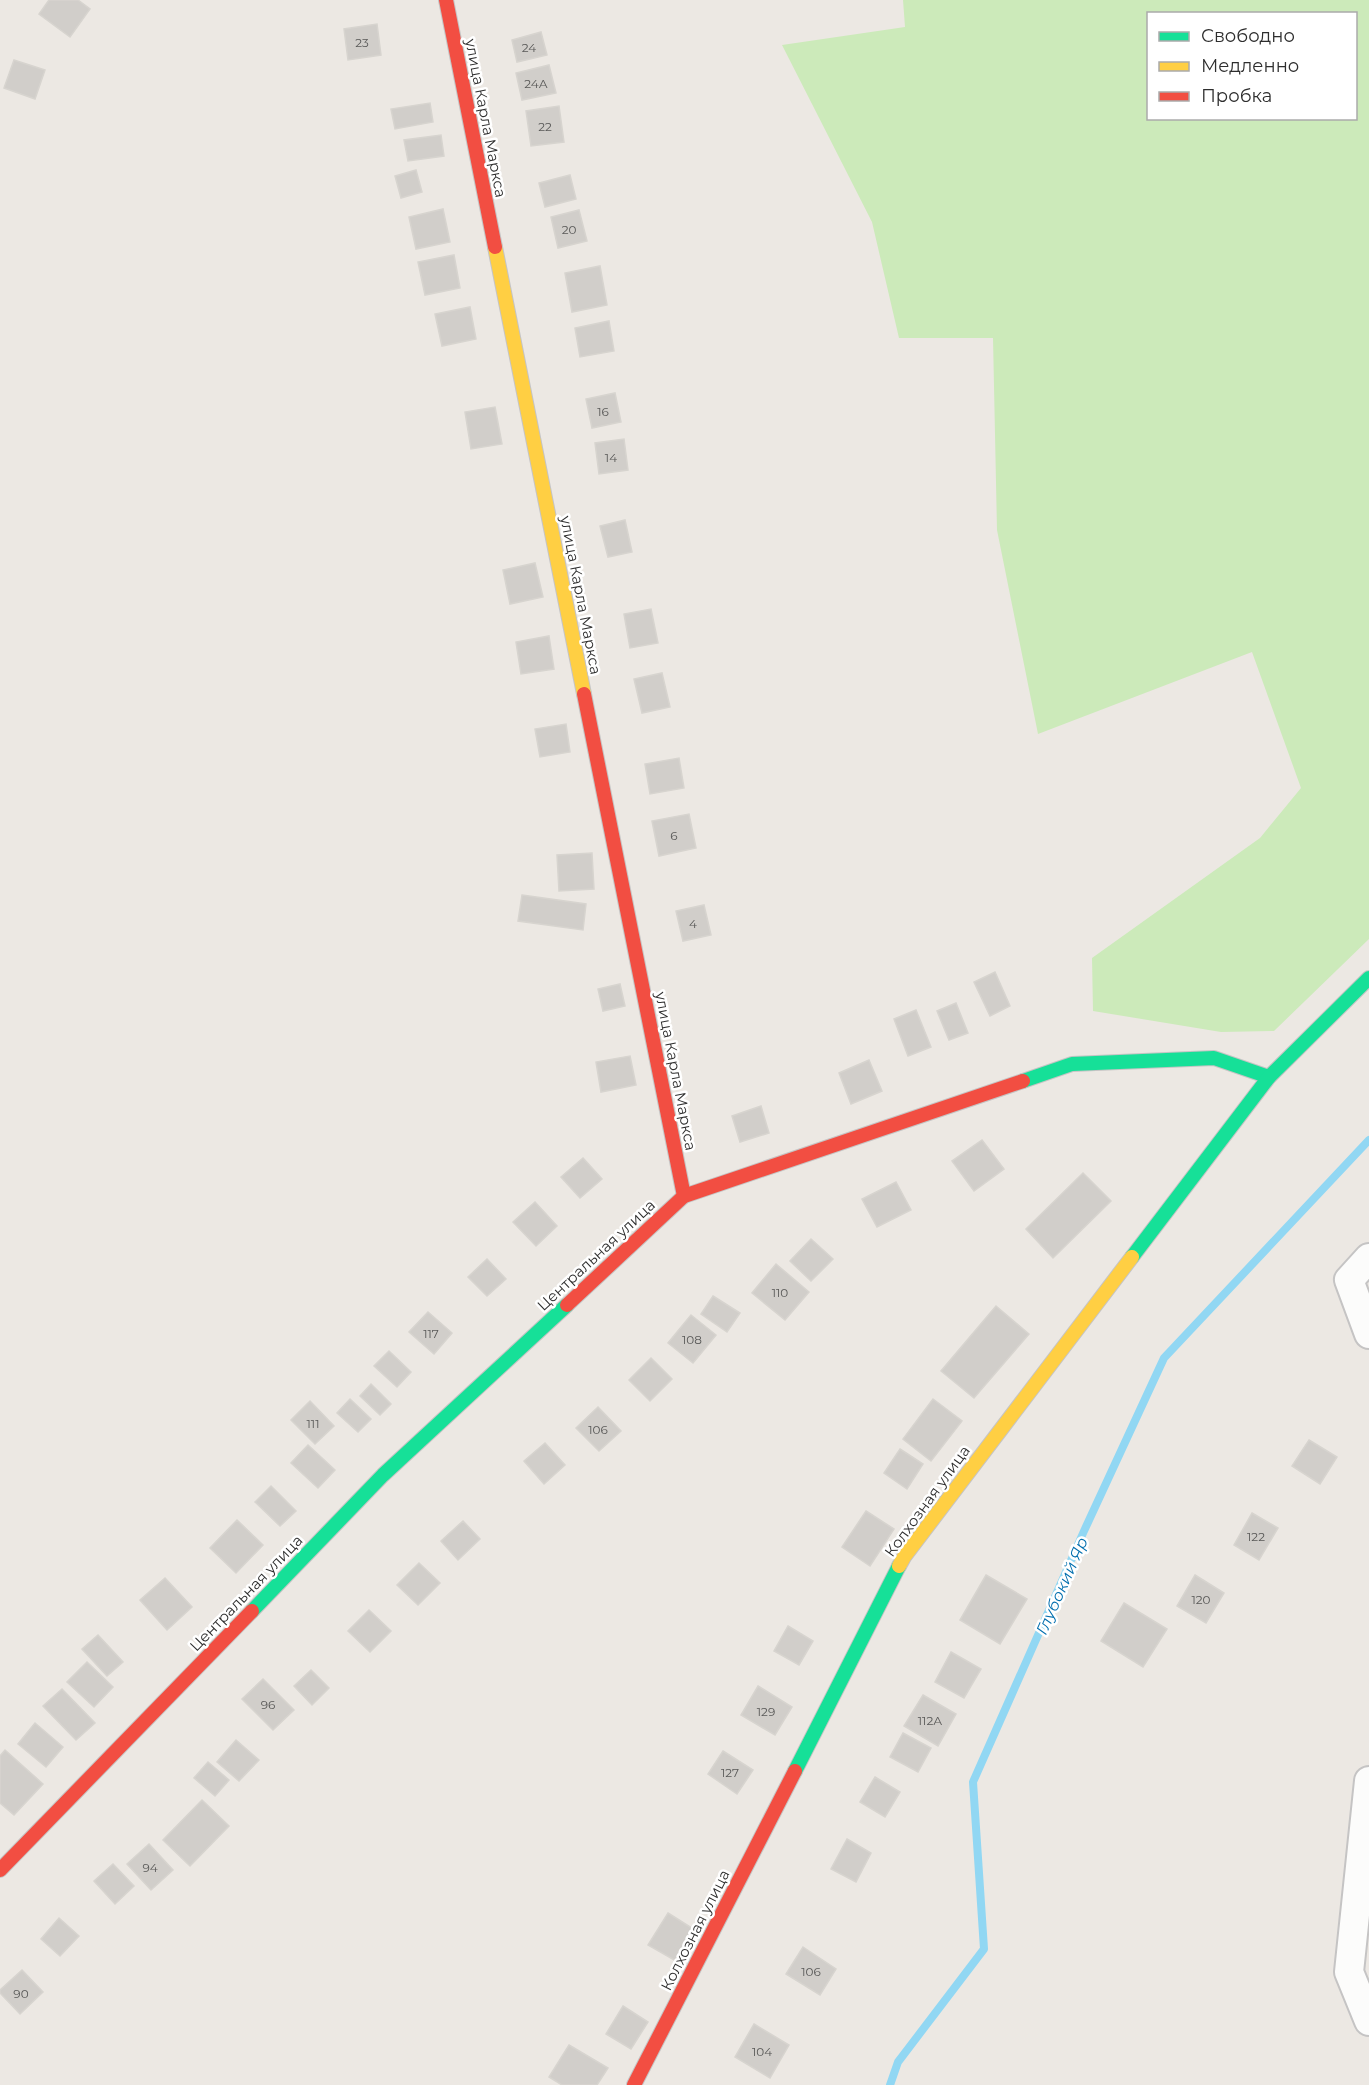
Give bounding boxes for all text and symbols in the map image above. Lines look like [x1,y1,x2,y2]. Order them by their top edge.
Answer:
legend [1147,12,1357,120]
text: Свободно [1201,25,1295,47]
house number: 23 [355,35,369,50]
street label: улица Карла Маркса [461,36,511,199]
house number: 24 [522,40,536,55]
text: Медленно [1201,55,1299,77]
house number: 24А [524,76,548,91]
text: Пробка [1201,85,1272,107]
house number: 22 [538,119,552,134]
house number: 20 [562,222,576,237]
house number: 16 [597,404,609,419]
house number: 14 [605,450,617,465]
street label: улица Карла Маркса [556,513,606,676]
house number: 6 [670,828,678,843]
house number: 4 [689,916,697,931]
street label: улица Карла Маркса [651,989,701,1152]
street label: Центральная улица [533,1195,659,1315]
house number: 110 [772,1285,788,1300]
house number: 117 [423,1326,439,1341]
house number: 108 [682,1332,702,1347]
house number: 111 [307,1416,320,1431]
house number: 106 [588,1422,608,1437]
street label: Колхозная улица [880,1442,974,1560]
house number: 122 [1247,1529,1265,1544]
street label: Центральная улица [186,1531,306,1655]
water label: Глубокий Яр [1032,1534,1092,1638]
house number: 120 [1191,1592,1211,1607]
house number: 96 [261,1697,275,1712]
house number: 129 [757,1704,775,1719]
house number: 112А [918,1713,942,1728]
house number: 127 [721,1765,739,1780]
house number: 94 [142,1860,158,1875]
street label: Колхозная улица [656,1866,734,1994]
house number: 106 [801,1964,821,1979]
house number: 90 [13,1986,29,2001]
house number: 104 [752,2044,772,2059]

